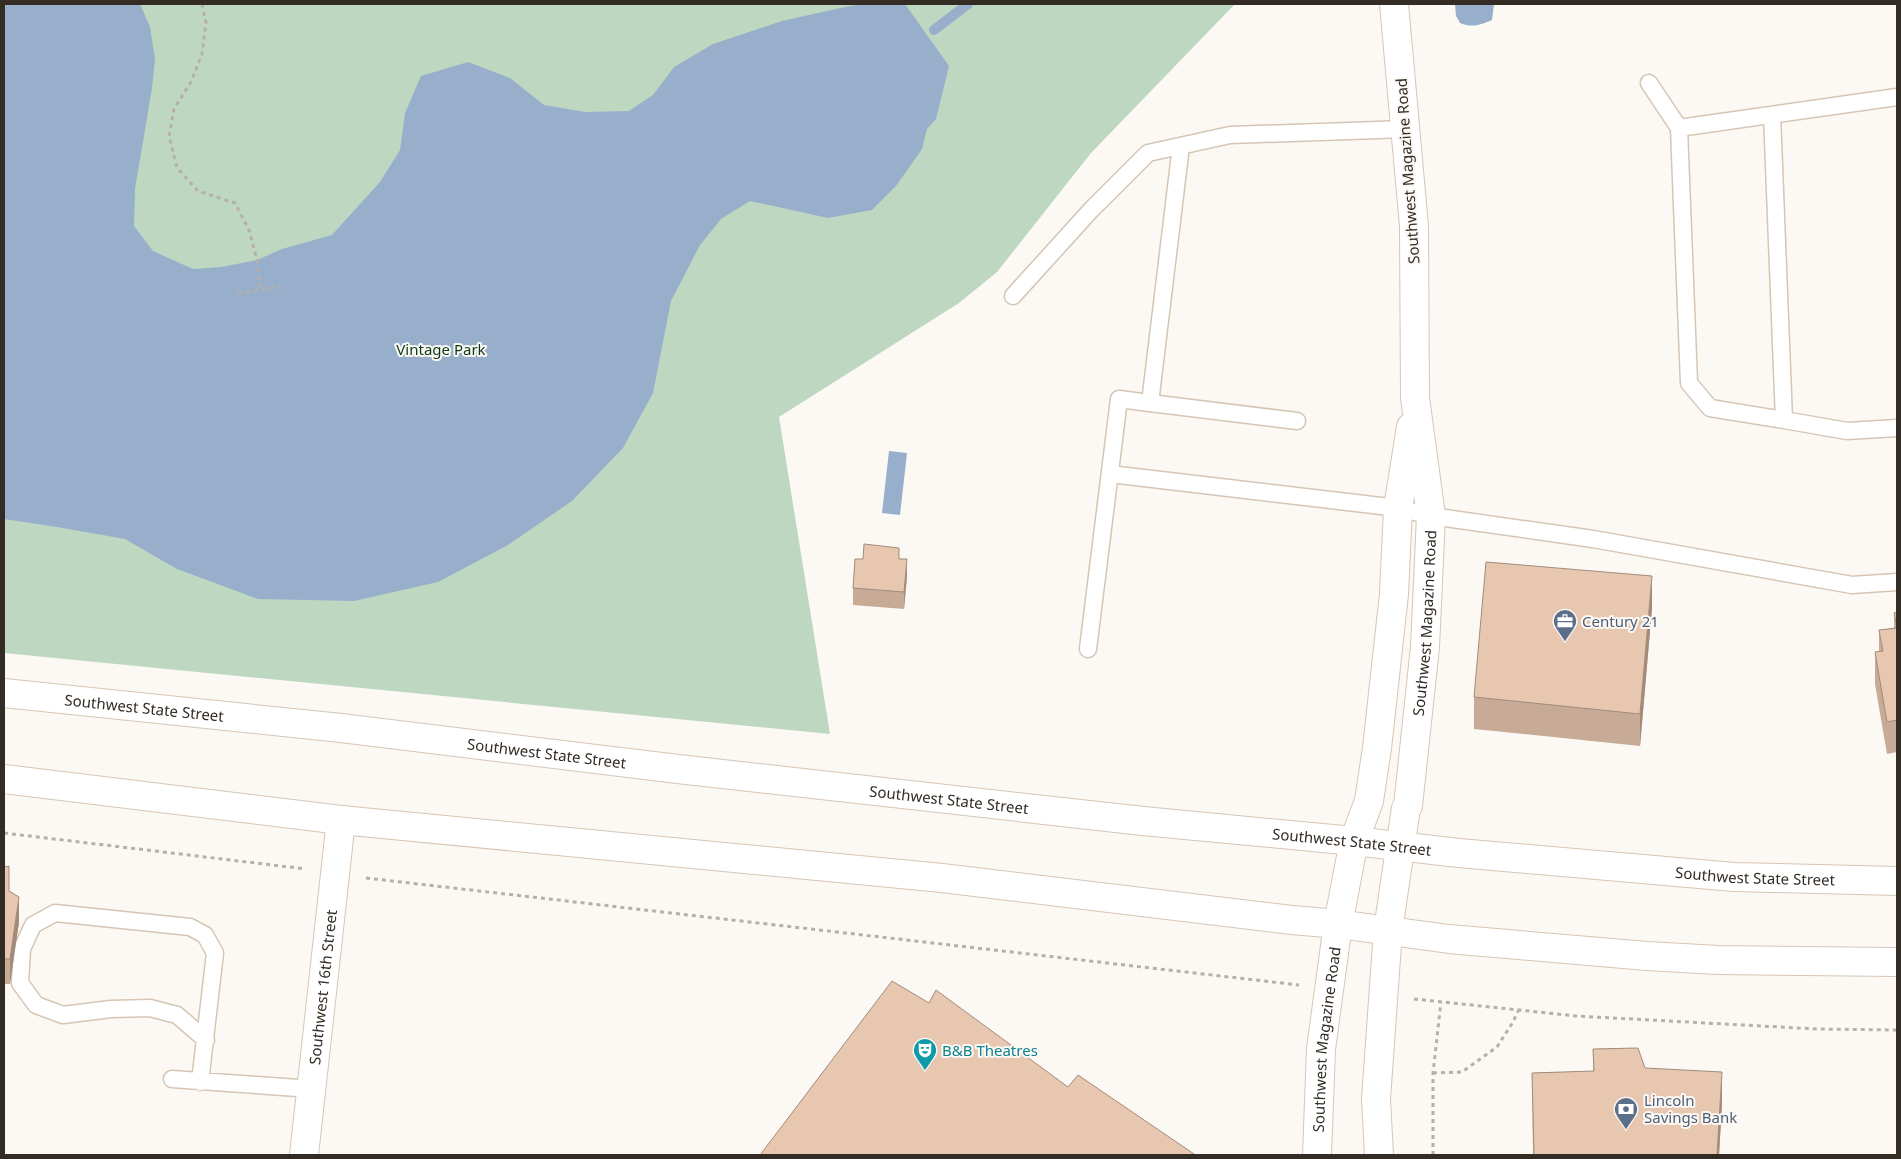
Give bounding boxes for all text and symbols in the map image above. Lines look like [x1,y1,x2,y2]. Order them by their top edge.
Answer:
street label: Southwest Magazine Road [1391,77,1423,265]
park label: Vintage Park [396,339,486,359]
street label: Southwest Magazine Road [1408,529,1440,717]
office icon: Century 21 [1552,608,1578,642]
place label: Century 21 [1582,611,1659,631]
street label: Southwest State Street [64,689,225,726]
street label: Southwest State Street [466,733,628,773]
street label: Southwest State Street [868,780,1030,818]
street label: Southwest State Street [1271,823,1433,860]
street label: Southwest State Street [1675,862,1836,889]
street label: Southwest 16th Street [304,908,341,1066]
street label: Southwest Magazine Road [1308,945,1345,1133]
theatre icon: B&B Theatres [912,1037,938,1071]
place label: B&B Theatres [942,1040,1038,1060]
place label: Lincoln Savings Bank [1644,1090,1737,1127]
bank icon: Lincoln Savings Bank [1613,1096,1639,1130]

